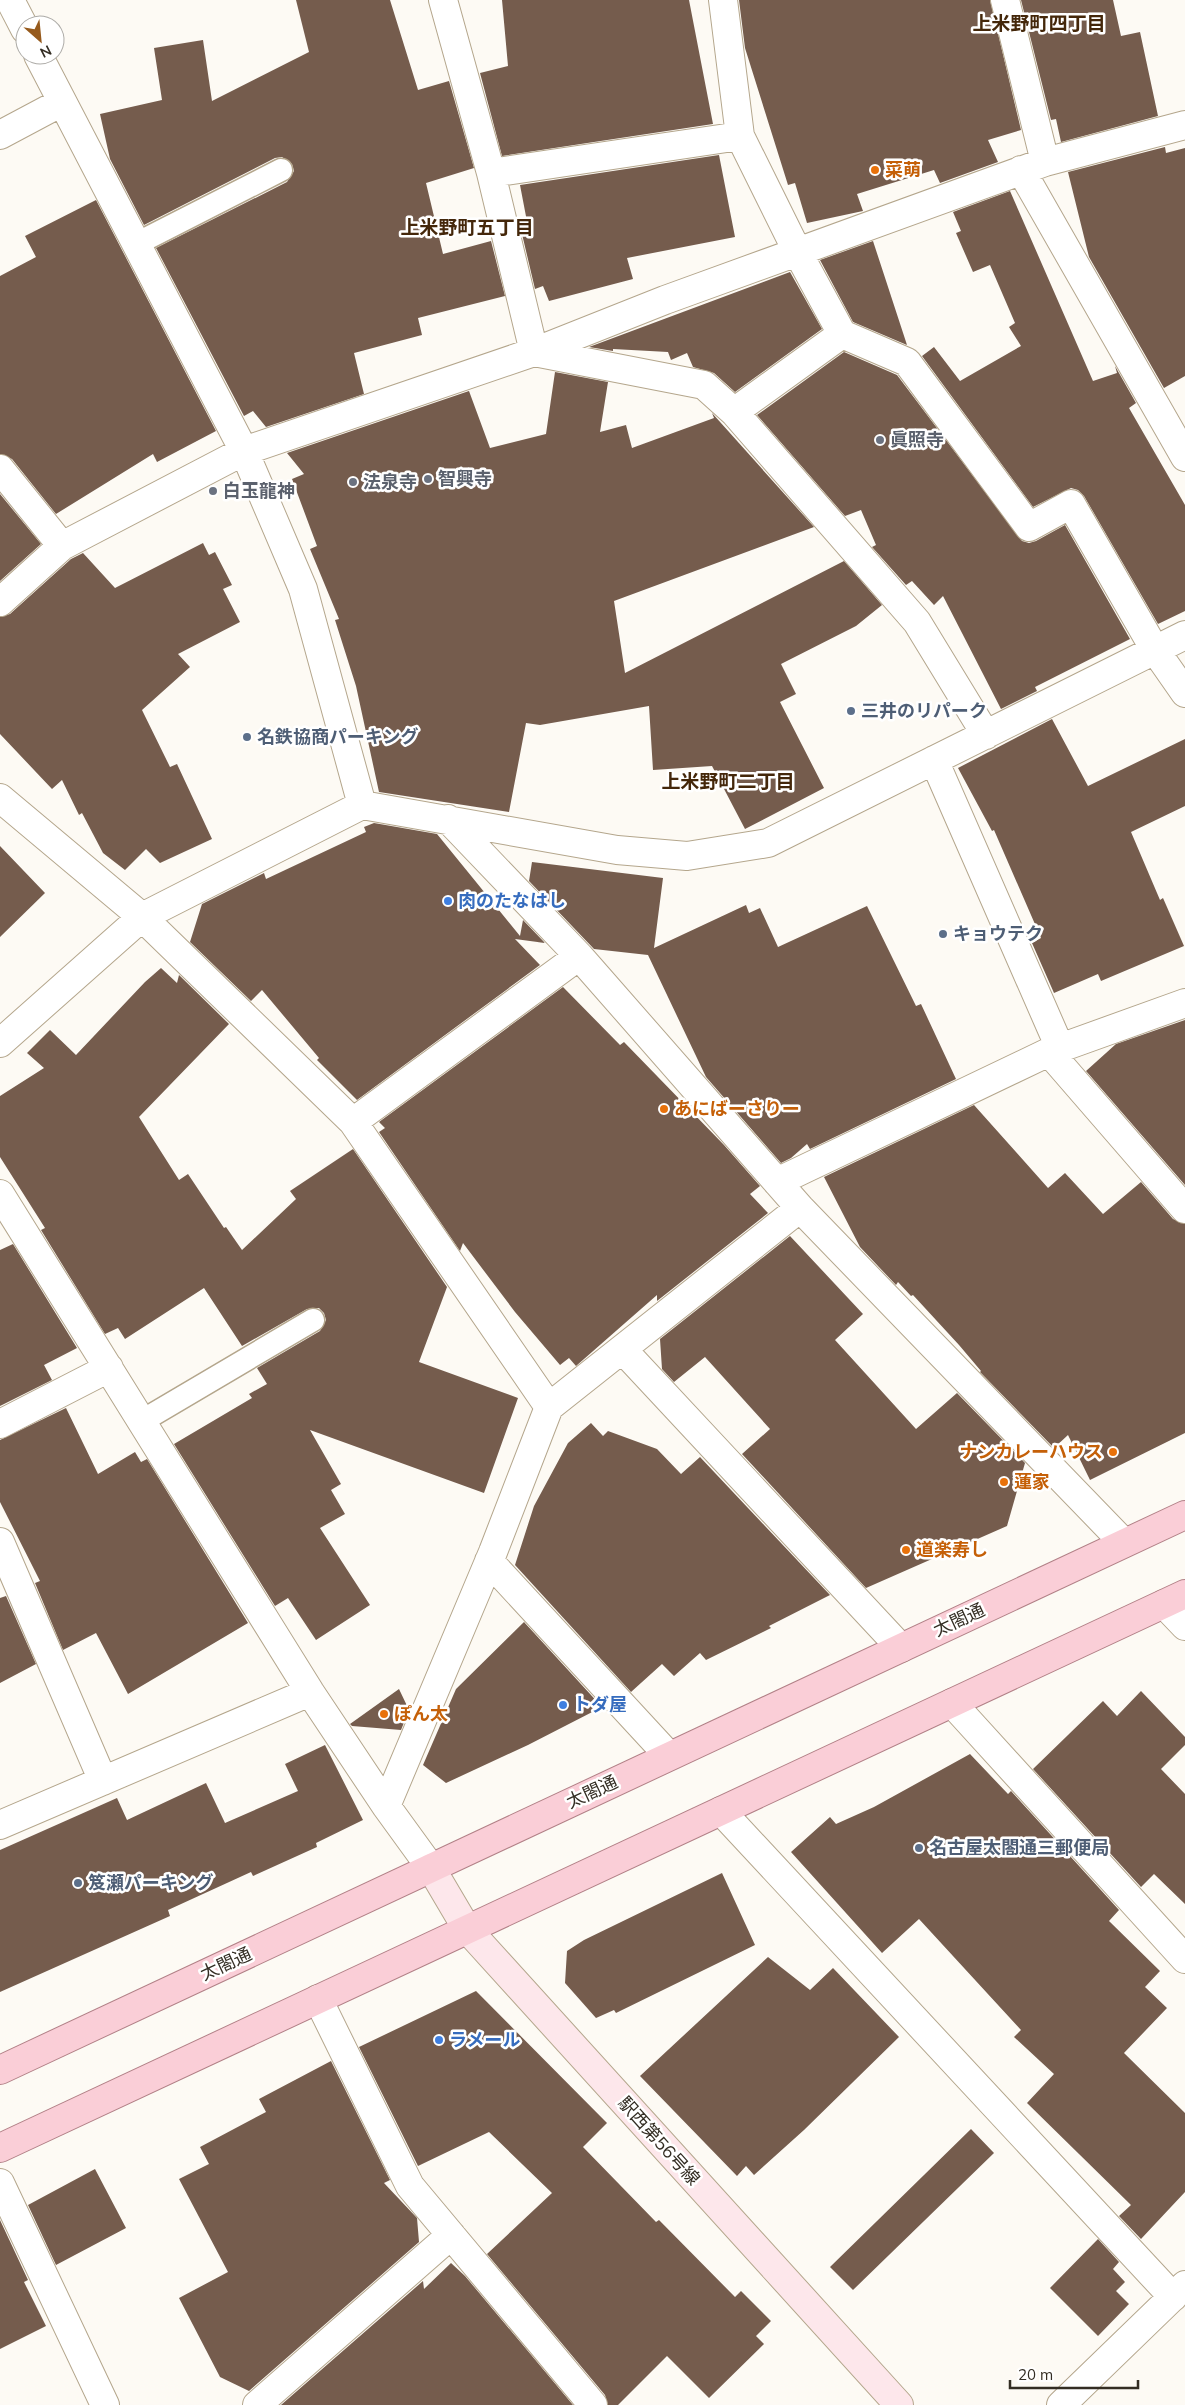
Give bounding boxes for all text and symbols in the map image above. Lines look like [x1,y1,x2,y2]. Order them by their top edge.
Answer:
district label: 上米野町四丁目 [972,11,1106,35]
north arrow [15,15,65,65]
text: N [37,41,55,62]
place label: 菜萌 [885,158,921,181]
marker: 菜萌 [869,164,881,176]
district label: 上米野町五丁目 [400,215,534,239]
place label: 眞照寺 [890,428,944,451]
marker: 眞照寺 [874,434,886,446]
place label: 智興寺 [438,467,492,490]
place label: 法泉寺 [363,470,417,493]
marker: 智興寺 [422,473,434,485]
marker: 法泉寺 [347,476,359,488]
place label: 白玉龍神 [223,479,295,502]
marker: 白玉龍神 [207,485,219,497]
place label: 三井のリパーク [861,699,987,722]
marker: 三井のリパーク [845,705,857,717]
place label: 名鉄協商パーキング [257,725,418,748]
marker: 名鉄協商パーキング [241,731,253,743]
district label: 上米野町二丁目 [661,769,795,793]
place label: 肉のたなはし [458,889,566,912]
marker: 肉のたなはし [442,895,454,907]
place label: キョウテク [953,922,1043,945]
marker: キョウテク [937,928,949,940]
place label: あにばーさりー [674,1097,800,1120]
marker: あにばーさりー [658,1103,670,1115]
place label: ナンカレーハウス [959,1440,1103,1463]
marker: ナンカレーハウス [1107,1446,1119,1458]
place label: 蓮家 [1014,1470,1050,1493]
marker: 蓮家 [998,1476,1010,1488]
place label: 道楽寿し [916,1538,988,1561]
marker: 道楽寿し [900,1544,912,1556]
street label: 太閤通 [929,1598,988,1641]
place label: トダ屋 [573,1693,627,1716]
marker: トダ屋 [557,1699,569,1711]
place label: ぽん太 [394,1702,448,1725]
marker: ぽん太 [378,1708,390,1720]
street label: 太閤通 [562,1770,621,1813]
place label: 名古屋太閤通三郵便局 [929,1836,1109,1859]
marker: 名古屋太閤通三郵便局 [913,1842,925,1854]
place label: 笈瀬パーキング [88,1871,213,1894]
marker: 笈瀬パーキング [72,1877,84,1889]
street label: 太閤通 [196,1942,255,1985]
place label: ラメール [449,2028,520,2051]
marker: ラメール [433,2034,445,2046]
street label: 駅西第56号線 [613,2091,705,2190]
scale bar [1010,2358,1138,2390]
text: 20 m [1018,2365,1053,2384]

